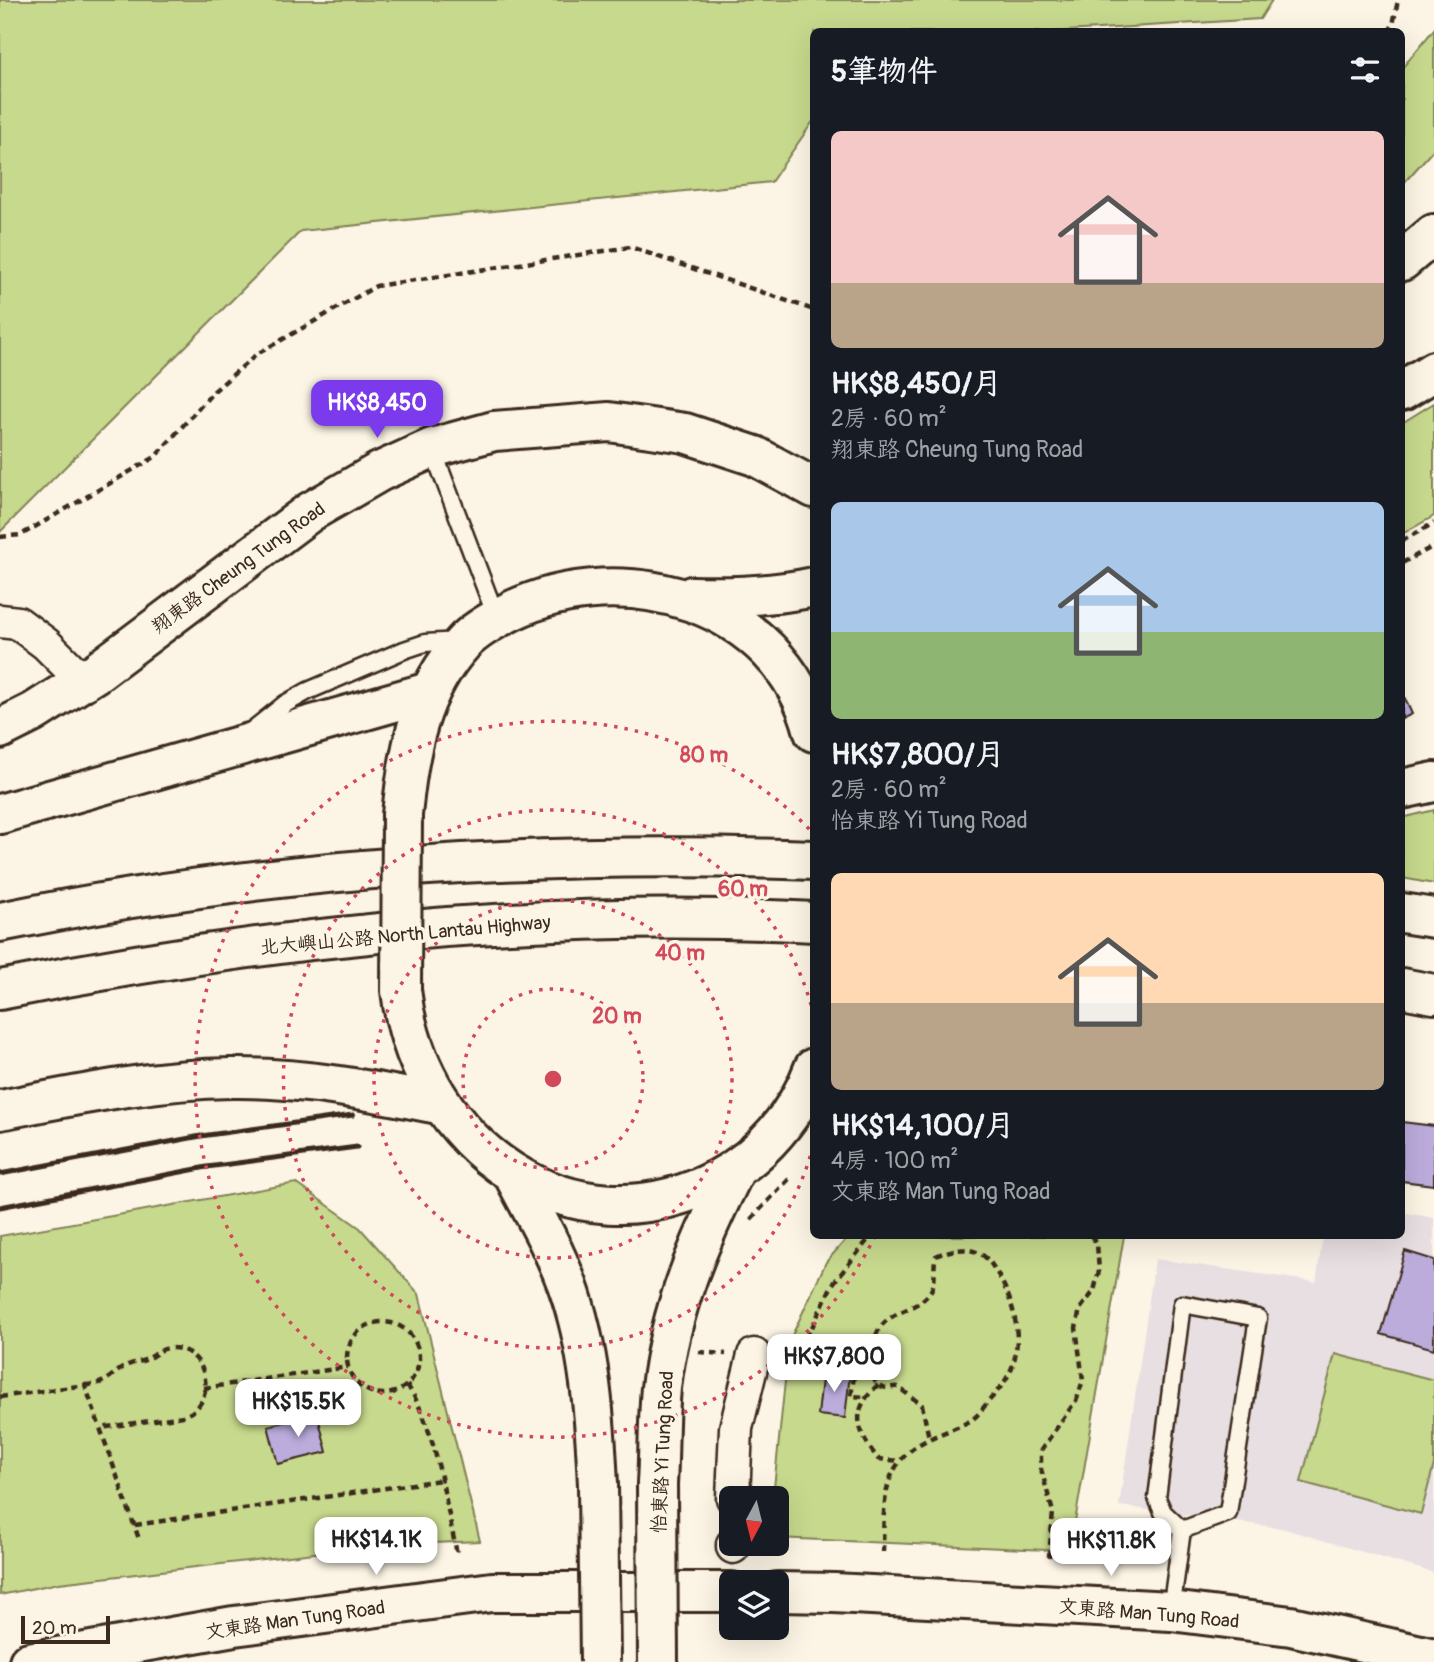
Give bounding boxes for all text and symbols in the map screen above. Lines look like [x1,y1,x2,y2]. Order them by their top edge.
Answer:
icon: filters [1346,51,1384,89]
text: 5筆物件 [831,53,937,90]
icon: home [1045,177,1171,303]
text: HK$8,450/月 [831,365,1002,402]
pin: HK$8,450 [305,380,449,440]
text: HK$8,450 [327,388,427,417]
text: 2房 · 60 m² [831,404,947,433]
text: 翔東路 Cheung Tung Road [831,435,1083,464]
street label: 翔東路 Cheung Tung Road [147,497,330,639]
icon: home [1045,548,1171,674]
text: HK$7,800/月 [831,736,1005,773]
text: 80 m [680,742,728,769]
text: 2房 · 60 m² [831,775,947,804]
text: 怡東路 Yi Tung Road [831,806,1028,835]
text: 60 m [718,876,768,903]
street label: 北大嶼山公路 North Lantau Highway [259,910,551,960]
icon: home [1045,919,1171,1045]
text: 40 m [655,940,705,967]
text: 20 m [592,1003,642,1030]
centre of rings [541,1067,565,1091]
text: HK$14,100/月 [831,1107,1015,1144]
text: 4房 · 100 m² [831,1146,958,1175]
text: 文東路 Man Tung Road [831,1177,1050,1206]
pin: HK$7,800 [762,1334,906,1394]
text: HK$7,800 [783,1342,885,1371]
street label: 怡東路 Yi Tung Road [647,1370,679,1534]
pin: HK$15.5K [226,1380,370,1439]
text: HK$15.5K [251,1387,345,1416]
north arrow [719,1486,789,1556]
map controls [719,1486,789,1640]
pin: HK$14.1K [304,1518,448,1577]
pin: HK$11.8K [1039,1518,1183,1578]
text: HK$14.1K [330,1525,422,1554]
text: HK$11.8K [1066,1526,1156,1555]
button: layers [719,1570,789,1640]
street label: 文東路 Man Tung Road [1058,1594,1240,1634]
street label: 文東路 Man Tung Road [204,1595,387,1644]
scale bar [21,1613,110,1645]
text: 20 m [32,1616,77,1640]

